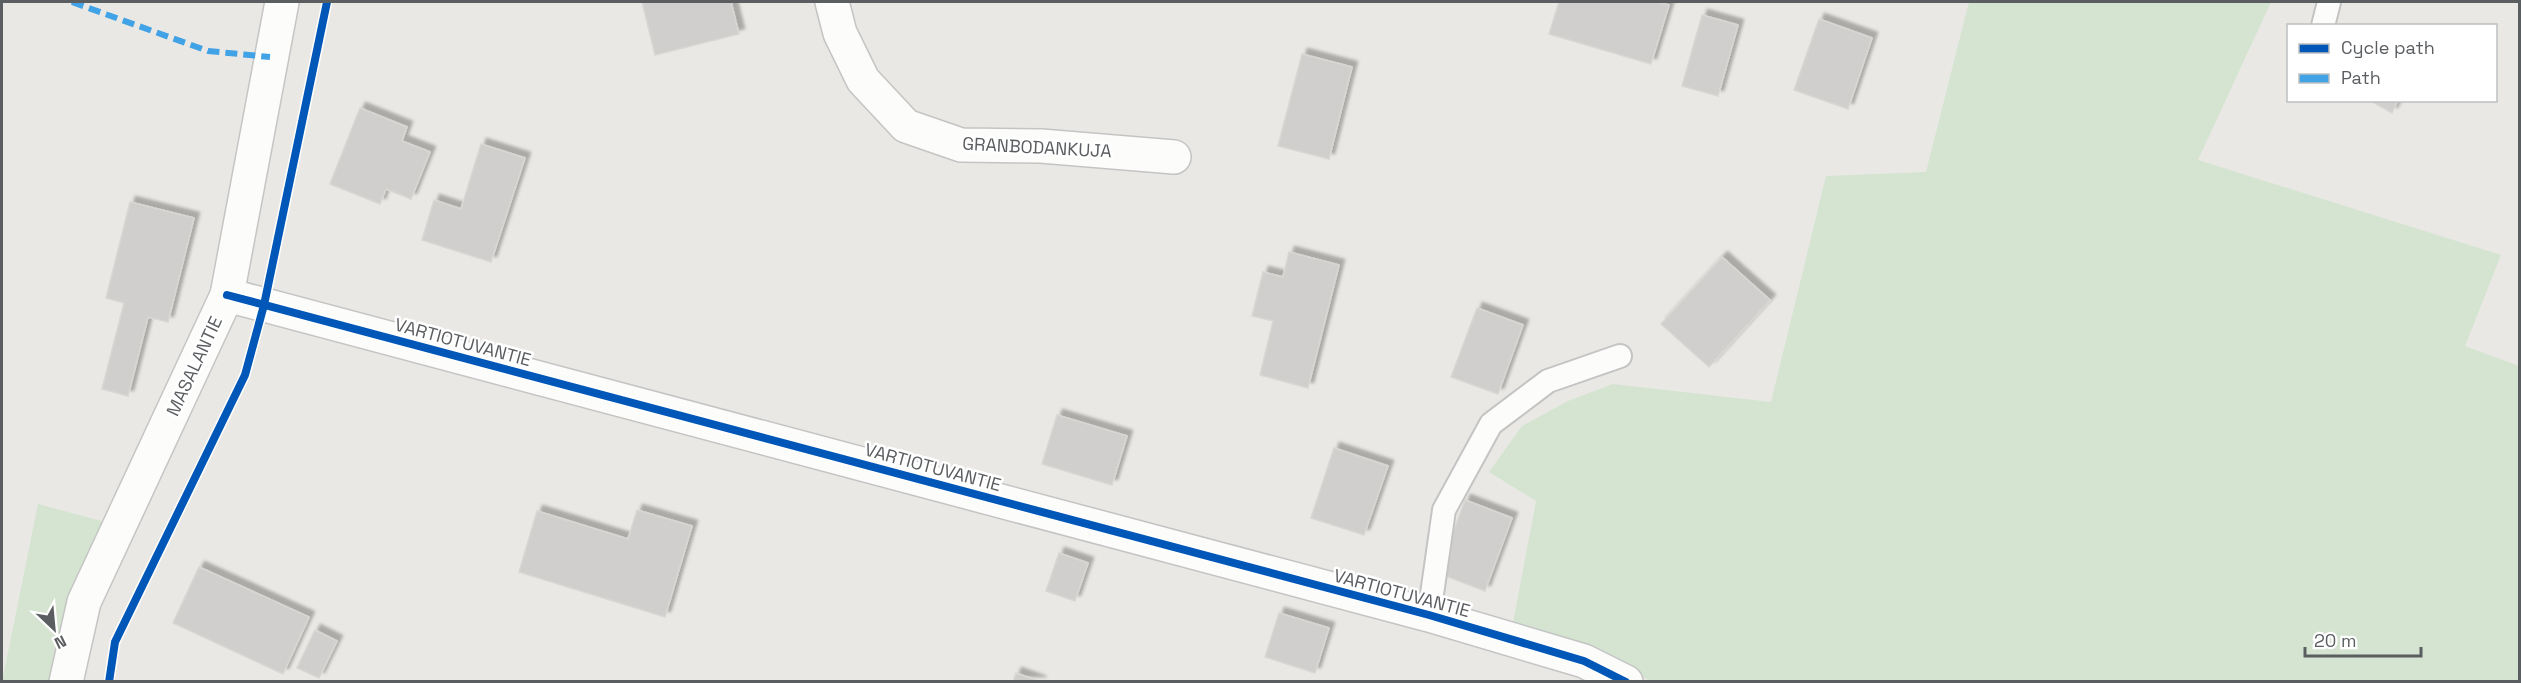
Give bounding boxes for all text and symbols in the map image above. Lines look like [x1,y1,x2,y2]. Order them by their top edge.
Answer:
legend [2287,24,2497,102]
text: Cycle path [2341,36,2435,59]
text: Path [2341,66,2381,89]
street label: GRANBODANKUJA [962,132,1112,162]
street label: MASALANTIE [161,312,227,420]
street label: VARTIOTUVANTIE [392,313,534,371]
street label: VARTIOTUVANTIE [862,438,1004,496]
street label: VARTIOTUVANTIE [1331,564,1473,622]
north arrow [24,599,84,659]
scale bar [2305,620,2420,658]
text: 20 m [2314,629,2357,652]
text: N [51,630,70,654]

